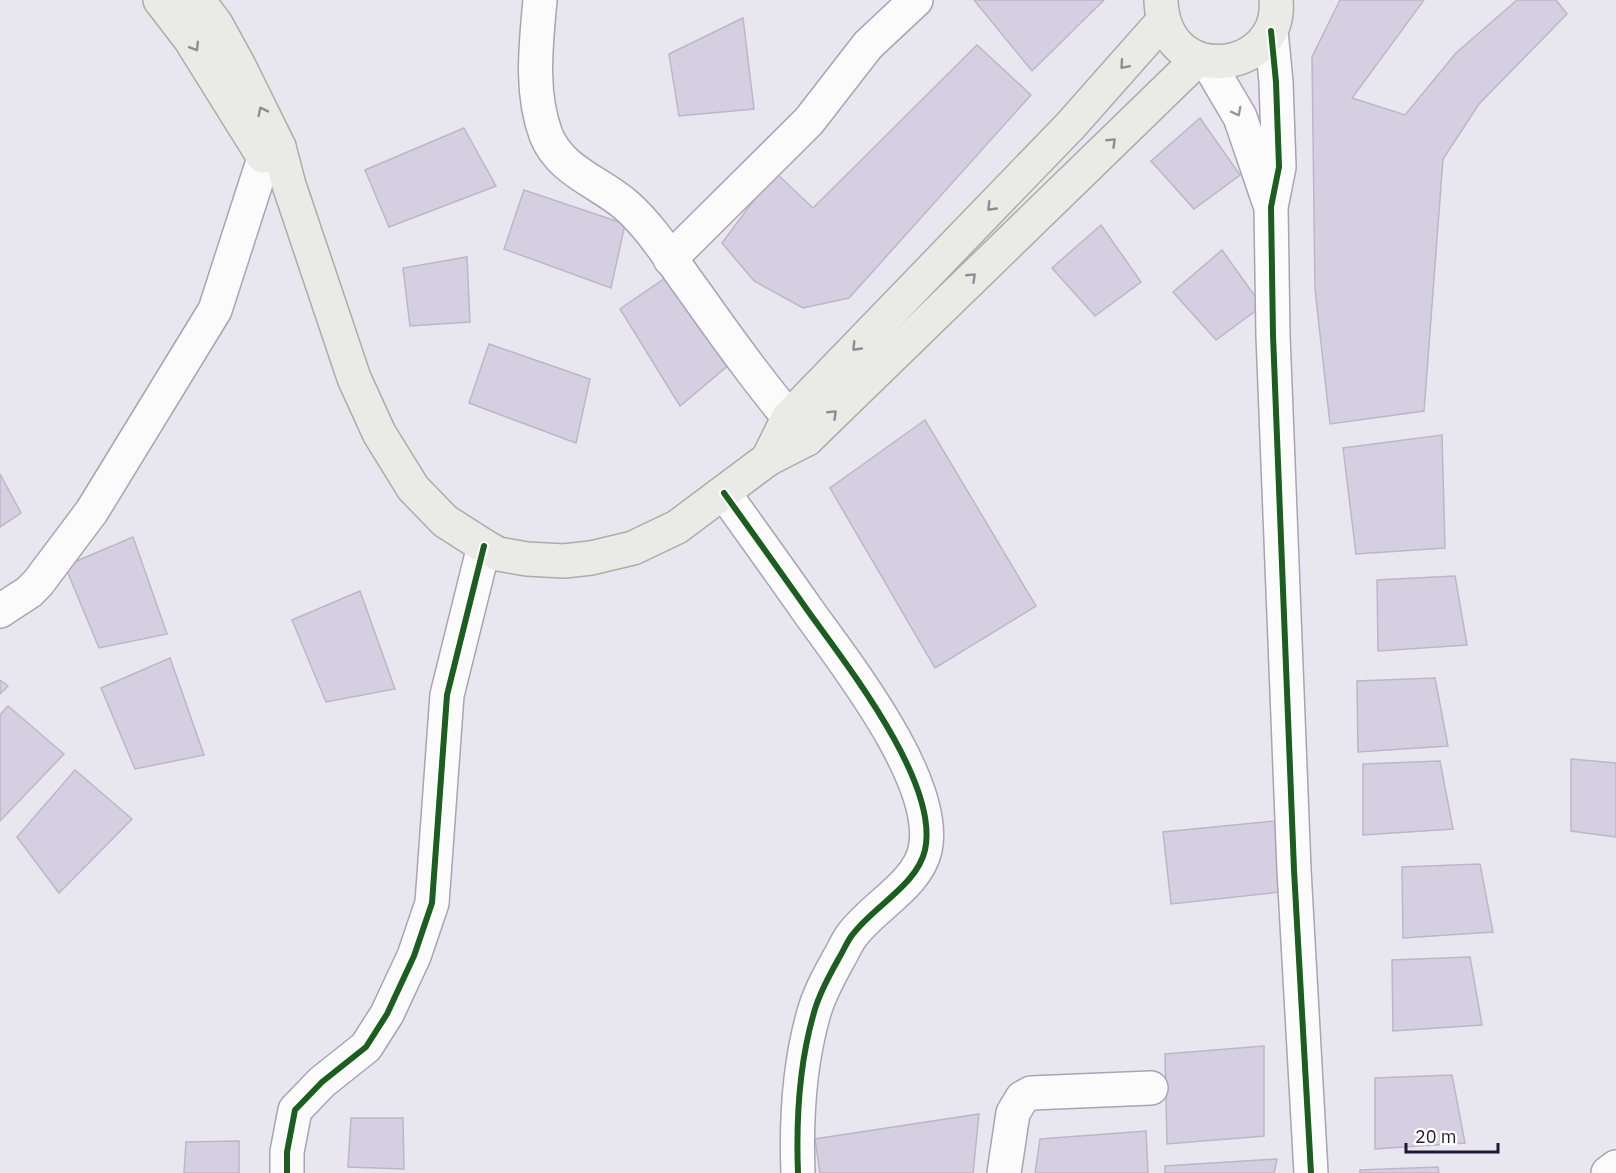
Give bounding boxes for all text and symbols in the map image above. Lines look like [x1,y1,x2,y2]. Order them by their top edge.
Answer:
one-way arrow [187,41,199,51]
one-way arrow [1120,58,1131,68]
one-way arrow [1229,105,1241,116]
one-way arrow [257,107,269,118]
one-way arrow [1104,138,1115,149]
one-way arrow [988,200,999,211]
one-way arrow [964,274,975,285]
one-way arrow [852,340,863,351]
one-way arrow [826,410,836,421]
scale bar [1406,1116,1498,1154]
text: 20 m [1415,1125,1457,1148]

